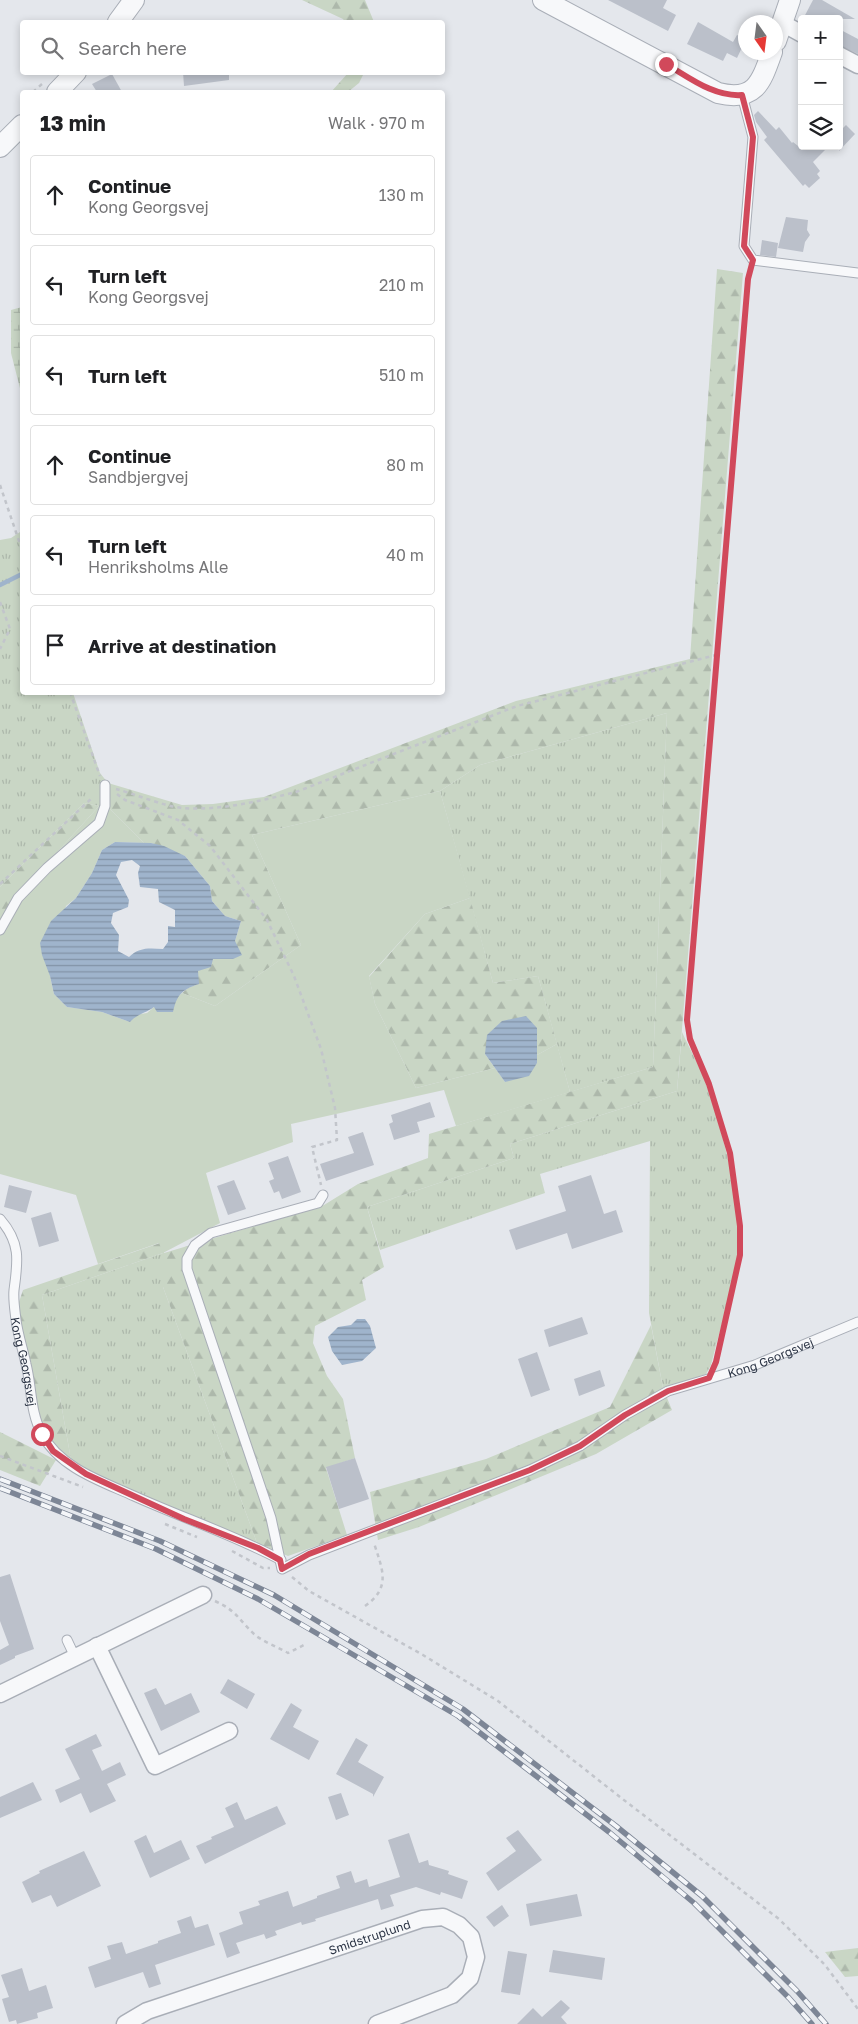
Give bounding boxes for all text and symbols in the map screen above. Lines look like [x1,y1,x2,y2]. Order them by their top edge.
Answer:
north arrow [738,15,783,60]
map controls [798,15,843,150]
button: + [798,15,843,60]
search box [20,20,445,75]
icon: search [38,34,66,62]
text: Search here [78,36,187,59]
route end [655,53,678,76]
button: − [798,60,843,105]
button: layers [798,105,843,150]
text: 13 min [40,110,106,136]
text: Walk · 970 m [328,113,425,133]
text: Continue [88,174,171,197]
icon: ahead [41,181,69,209]
text: 130 m [379,185,424,205]
text: Kong Georgsvej [88,197,209,217]
text: Turn left [88,264,167,287]
icon: left [41,271,69,299]
text: 210 m [379,275,424,295]
text: Kong Georgsvej [88,287,209,307]
icon: left [41,361,69,389]
text: Turn left [88,364,167,387]
text: 510 m [379,365,424,385]
text: Continue [88,444,171,467]
icon: ahead [41,451,69,479]
text: 80 m [386,455,424,475]
text: Sandbjergvej [88,467,189,487]
text: Turn left [88,534,167,557]
icon: left [41,541,69,569]
text: 40 m [386,545,424,565]
text: Henriksholms Alle [88,557,228,577]
icon: arrive [41,631,69,659]
text: Arrive at destination [88,634,276,657]
street label: Kong Georgsvej [8,1316,40,1407]
street label: Kong Georgsvej [726,1334,815,1380]
route start [31,1423,54,1446]
street label: Smidstruplund [326,1916,412,1957]

